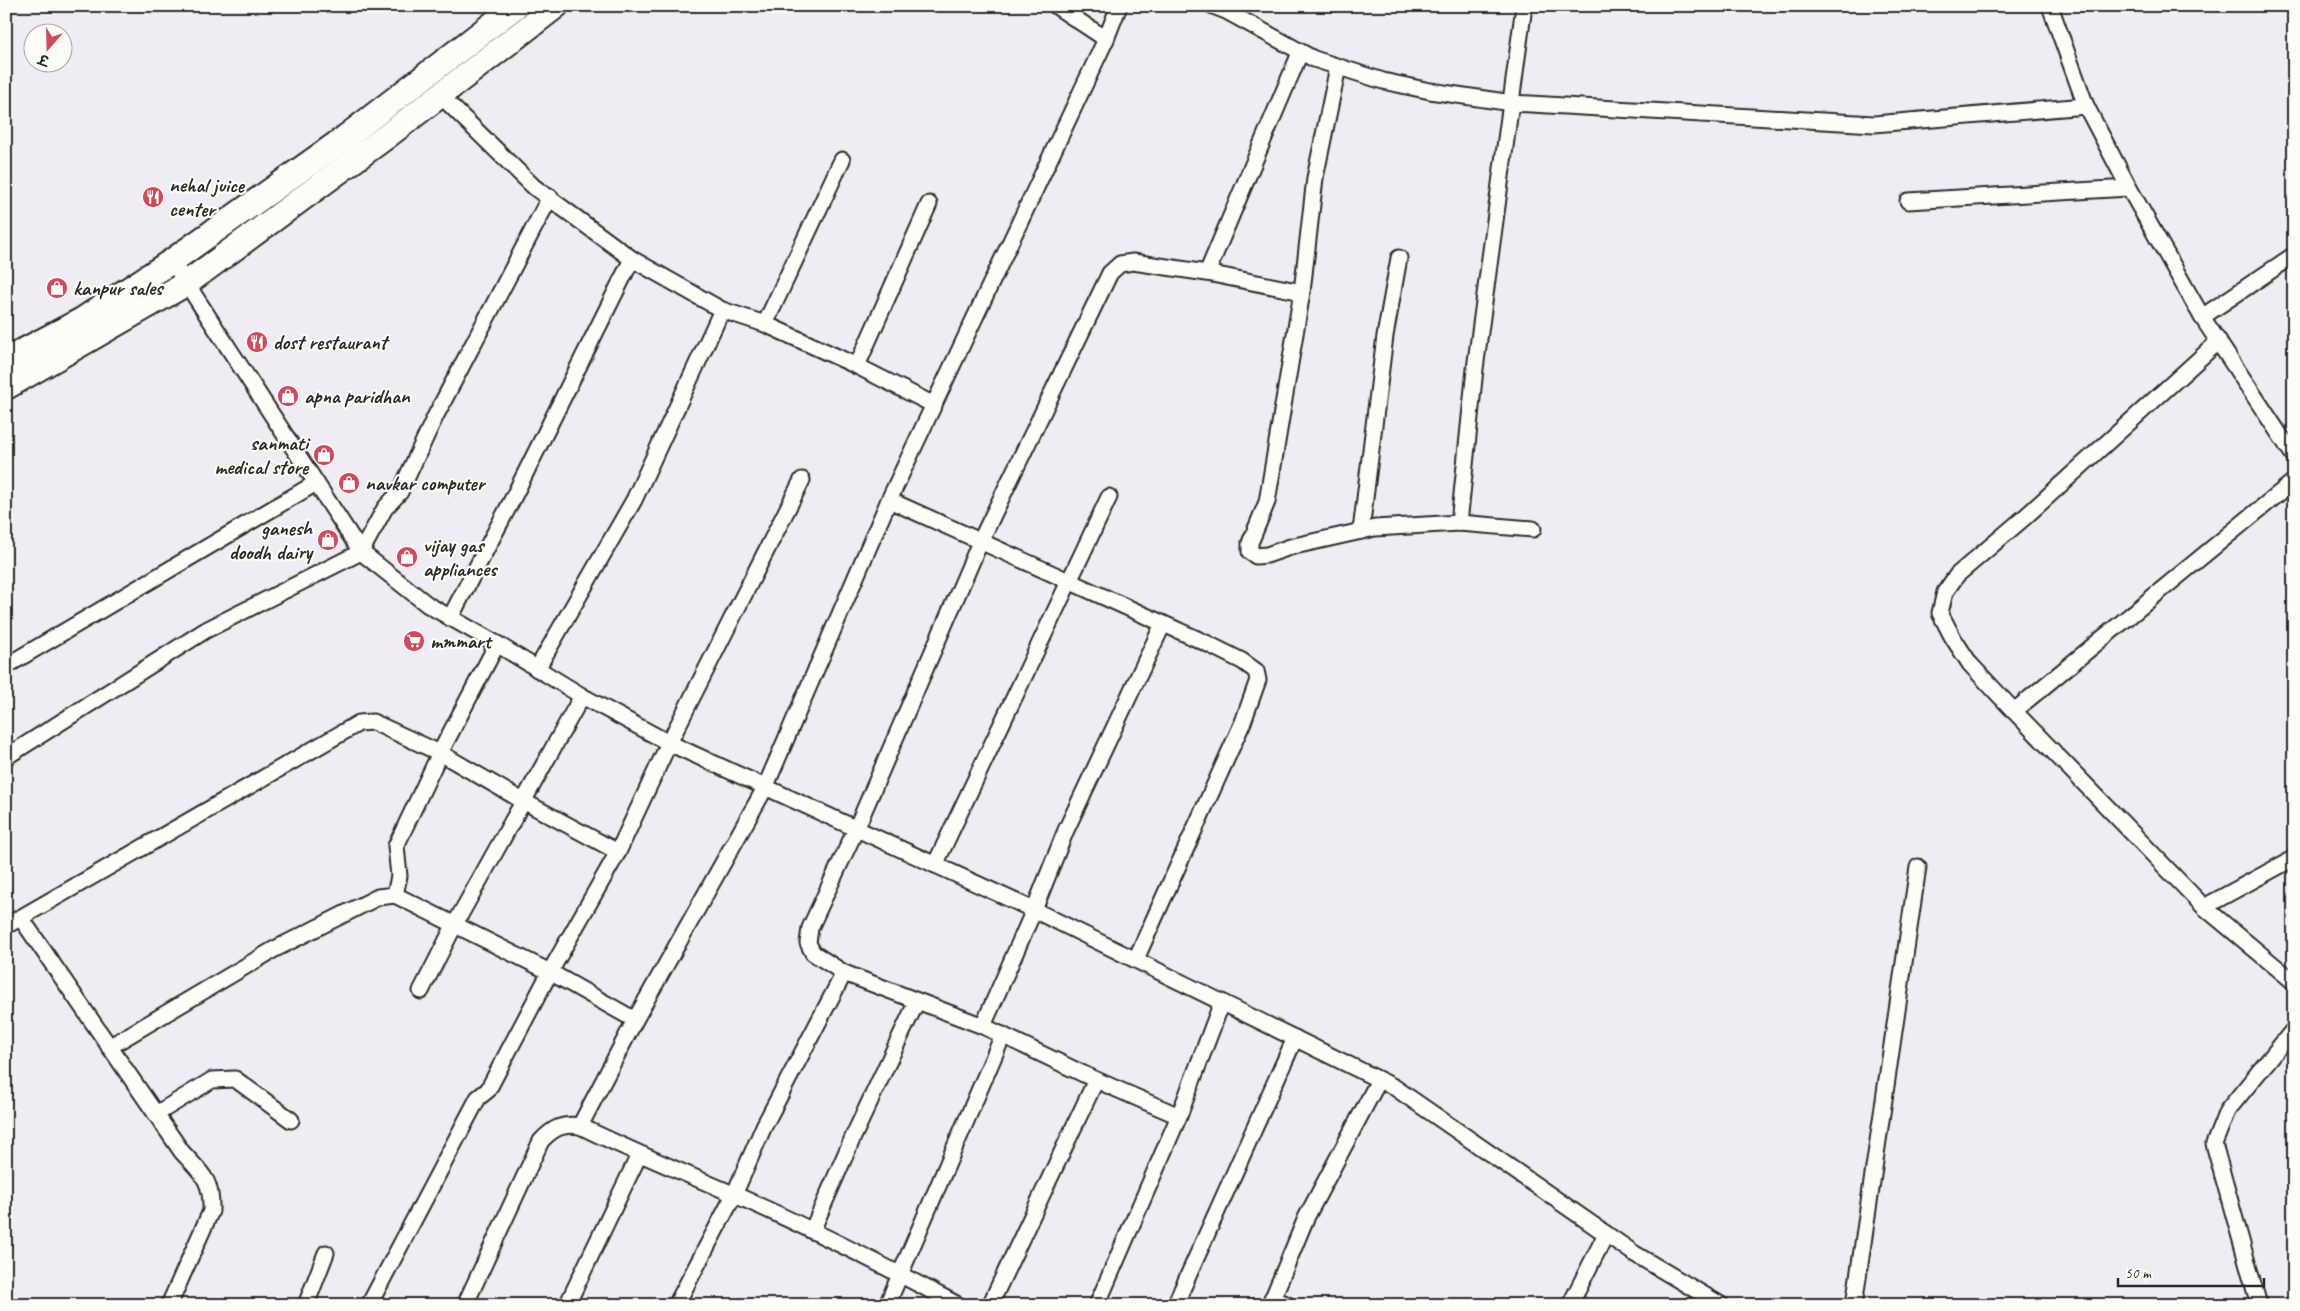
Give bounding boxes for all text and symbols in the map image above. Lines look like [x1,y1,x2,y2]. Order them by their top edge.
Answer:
north arrow [22,22,72,72]
text: उ [35,50,53,70]
place label: nehal juice center [169,172,246,222]
restaurant icon: nehal juice center [141,185,165,209]
place label: kanpur sales [73,275,165,301]
shop icon: kanpur sales [45,276,69,300]
place label: dost restaurant [273,329,390,355]
restaurant icon: dost restaurant [245,330,269,354]
place label: apna paridhan [304,383,411,409]
shop icon: apna paridhan [276,384,300,408]
place label: sanmati medical store [214,430,311,480]
shop icon: sanmati medical store [312,443,336,467]
place label: navkar computer [365,470,487,496]
shop icon: navkar computer [337,471,361,495]
place label: ganesh doodh dairy [229,515,315,565]
shop icon: ganesh doodh dairy [316,528,340,552]
place label: vijay gas appliances [423,532,499,582]
shop icon: vijay gas appliances [395,545,419,569]
place label: mmmart [430,628,494,654]
supermarket icon: mmmart [402,629,426,653]
scale bar [2118,1256,2264,1288]
text: 50 m [2125,1264,2152,1283]

